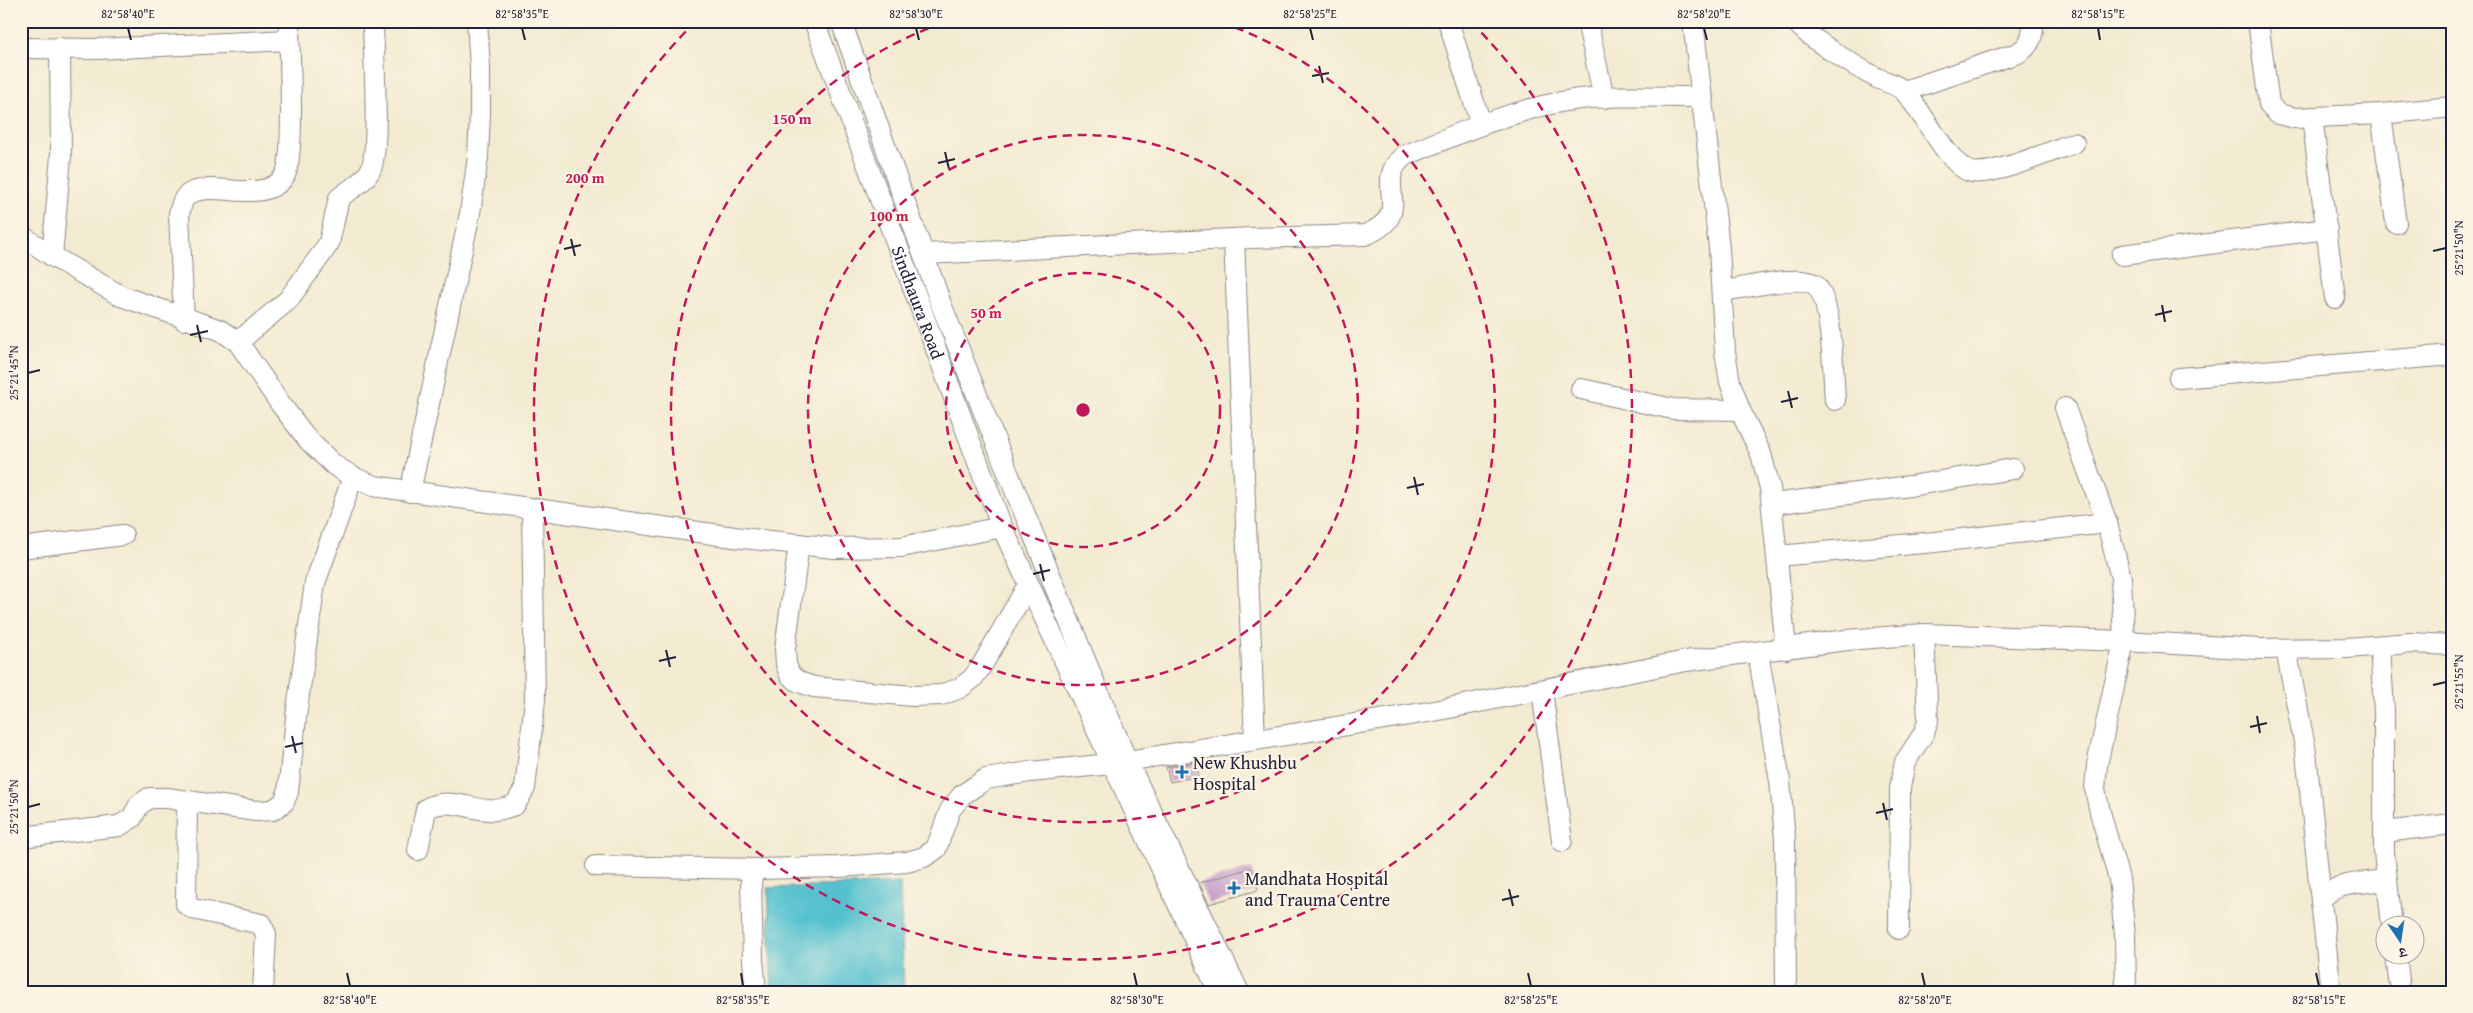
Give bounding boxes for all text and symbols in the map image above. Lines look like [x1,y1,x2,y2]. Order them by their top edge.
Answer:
text: 82°58'40"E [101,5,155,22]
text: 82°58'35"E [495,5,549,22]
text: 82°58'30"E [889,5,943,22]
text: 82°58'25"E [1283,5,1337,22]
text: 82°58'20"E [1677,5,1731,22]
text: 82°58'15"E [2071,5,2125,22]
text: 150 m [772,108,812,129]
text: 200 m [565,167,605,188]
text: 100 m [869,205,909,226]
text: 25°21'50"N [2450,220,2467,276]
street label: Sindhaura Road [885,242,952,363]
text: 50 m [970,302,1002,323]
text: 25°21'45"N [5,345,22,401]
centre of rings [1074,401,1092,419]
text: 25°21'55"N [2450,654,2467,710]
place label: New Khushbu Hospital [1193,749,1297,797]
marker: New Khushbu Hospital [1175,765,1189,779]
text: 25°21'50"N [5,779,22,835]
place label: Mandhata Hospital and Trauma Centre [1245,865,1390,913]
marker: Mandhata Hospital and Trauma Centre [1227,881,1241,895]
north arrow [2376,916,2426,966]
text: उ [2396,942,2410,963]
text: 82°58'40"E [323,991,377,1008]
text: 82°58'35"E [716,991,770,1008]
text: 82°58'30"E [1110,991,1164,1008]
text: 82°58'25"E [1504,991,1558,1008]
text: 82°58'20"E [1898,991,1952,1008]
text: 82°58'15"E [2292,991,2346,1008]

